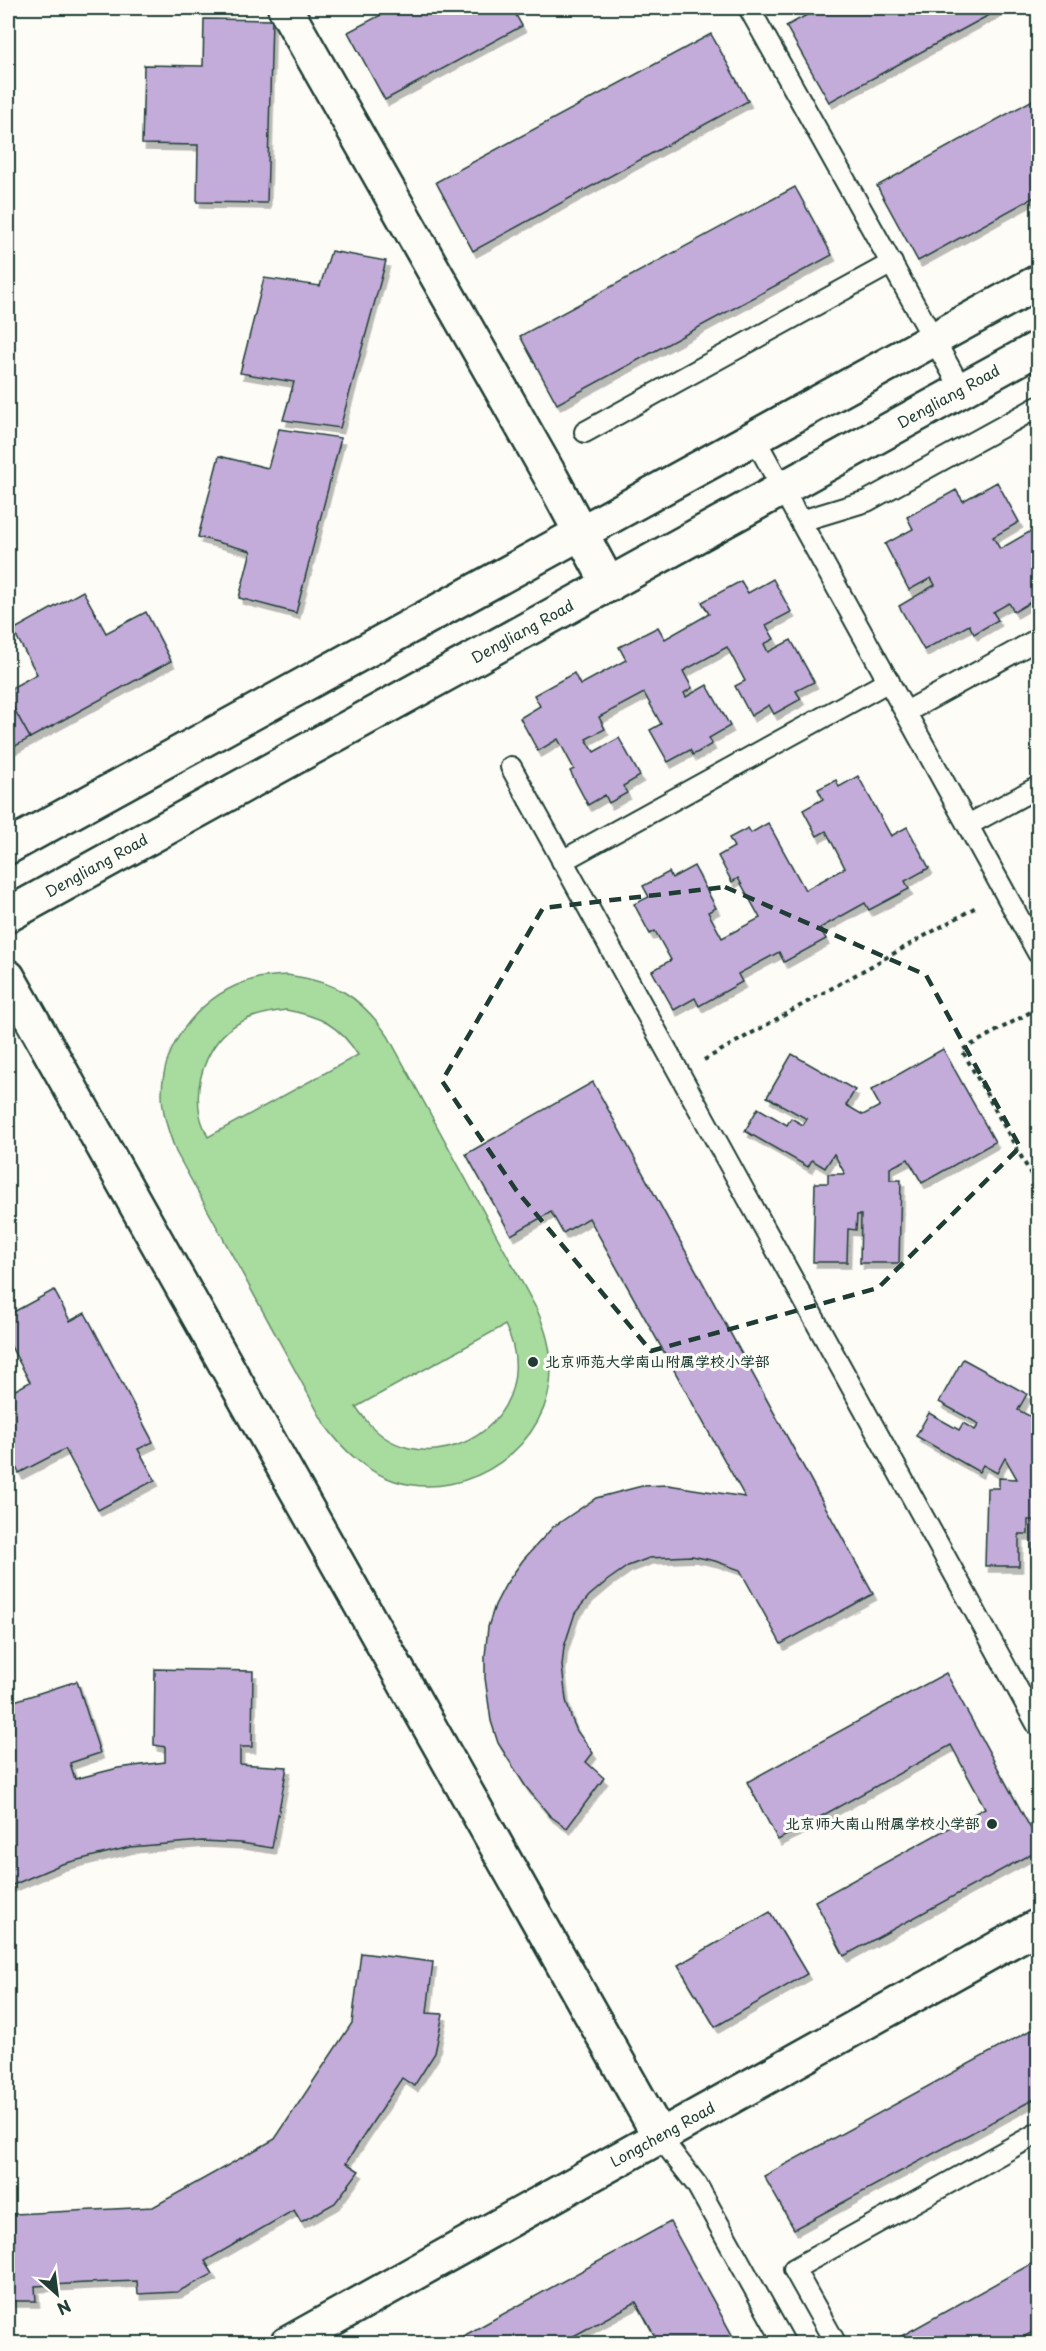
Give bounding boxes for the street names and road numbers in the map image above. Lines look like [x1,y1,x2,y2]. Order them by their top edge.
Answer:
street label: Dengliang Road [893,358,1004,433]
street label: Dengliang Road [467,593,578,668]
street label: Dengliang Road [41,827,152,902]
street label: Longcheng Road [606,2095,719,2172]

